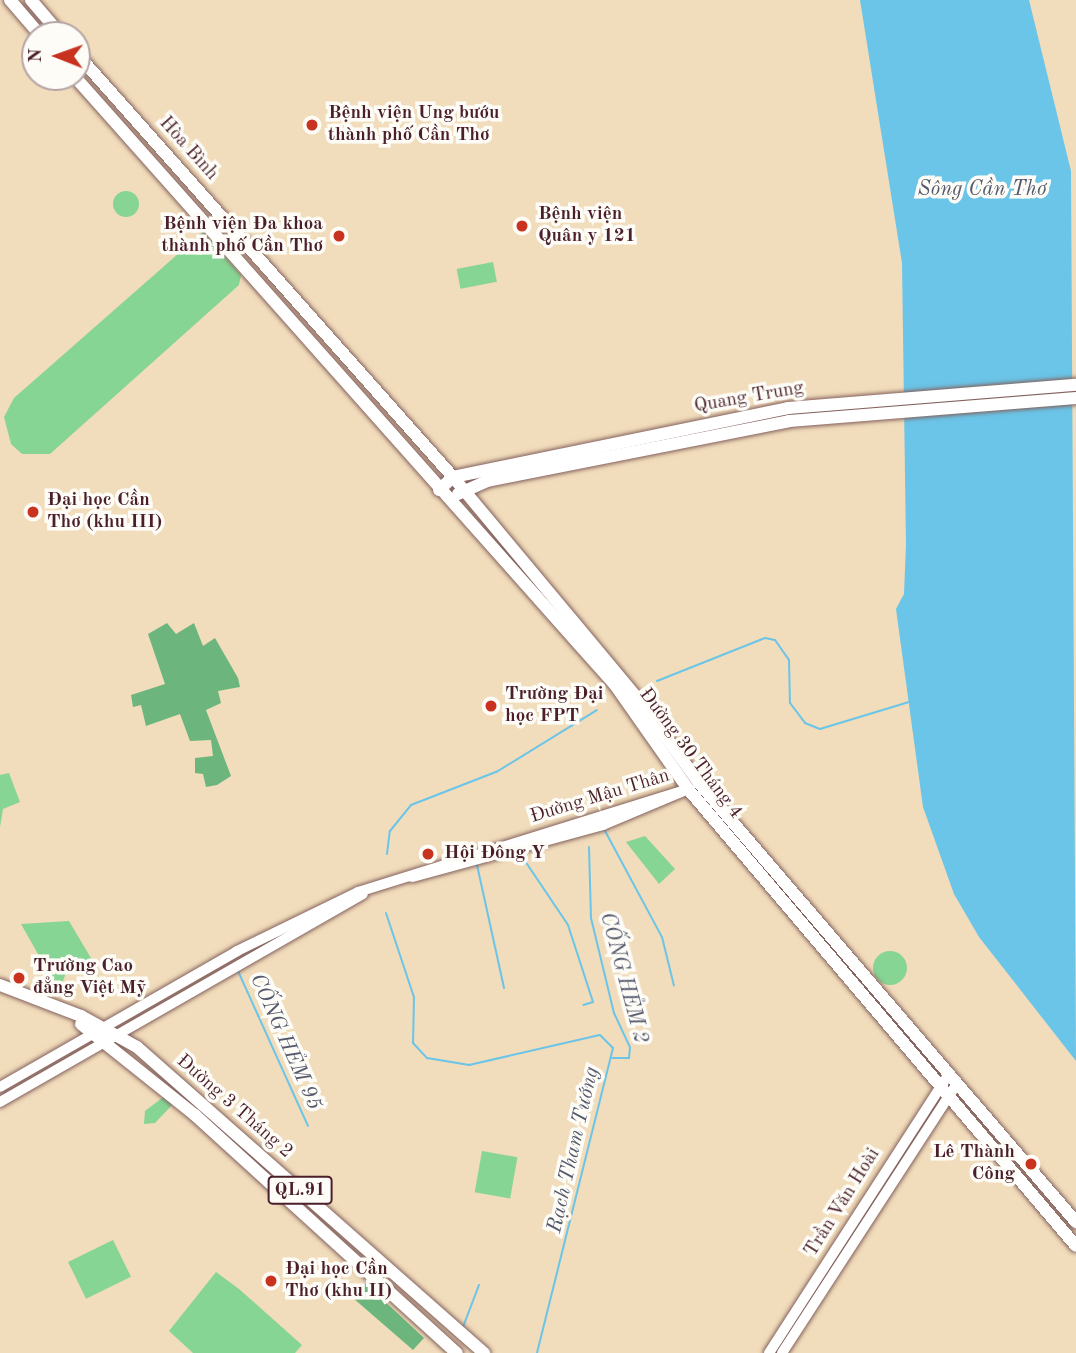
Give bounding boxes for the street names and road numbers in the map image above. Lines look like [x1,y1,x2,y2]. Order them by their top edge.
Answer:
street label: Hòa Bình [153,112,223,186]
street label: Quang Trung [693,377,805,419]
street label: Đường 30 Tháng 4 [633,684,747,824]
street label: Đường Mậu Thân [528,765,672,829]
street label: Đường 3 Tháng 2 [171,1050,297,1164]
street label: Trần Văn Hoài [801,1144,885,1262]
road number: QL.91 [267,1176,333,1204]

